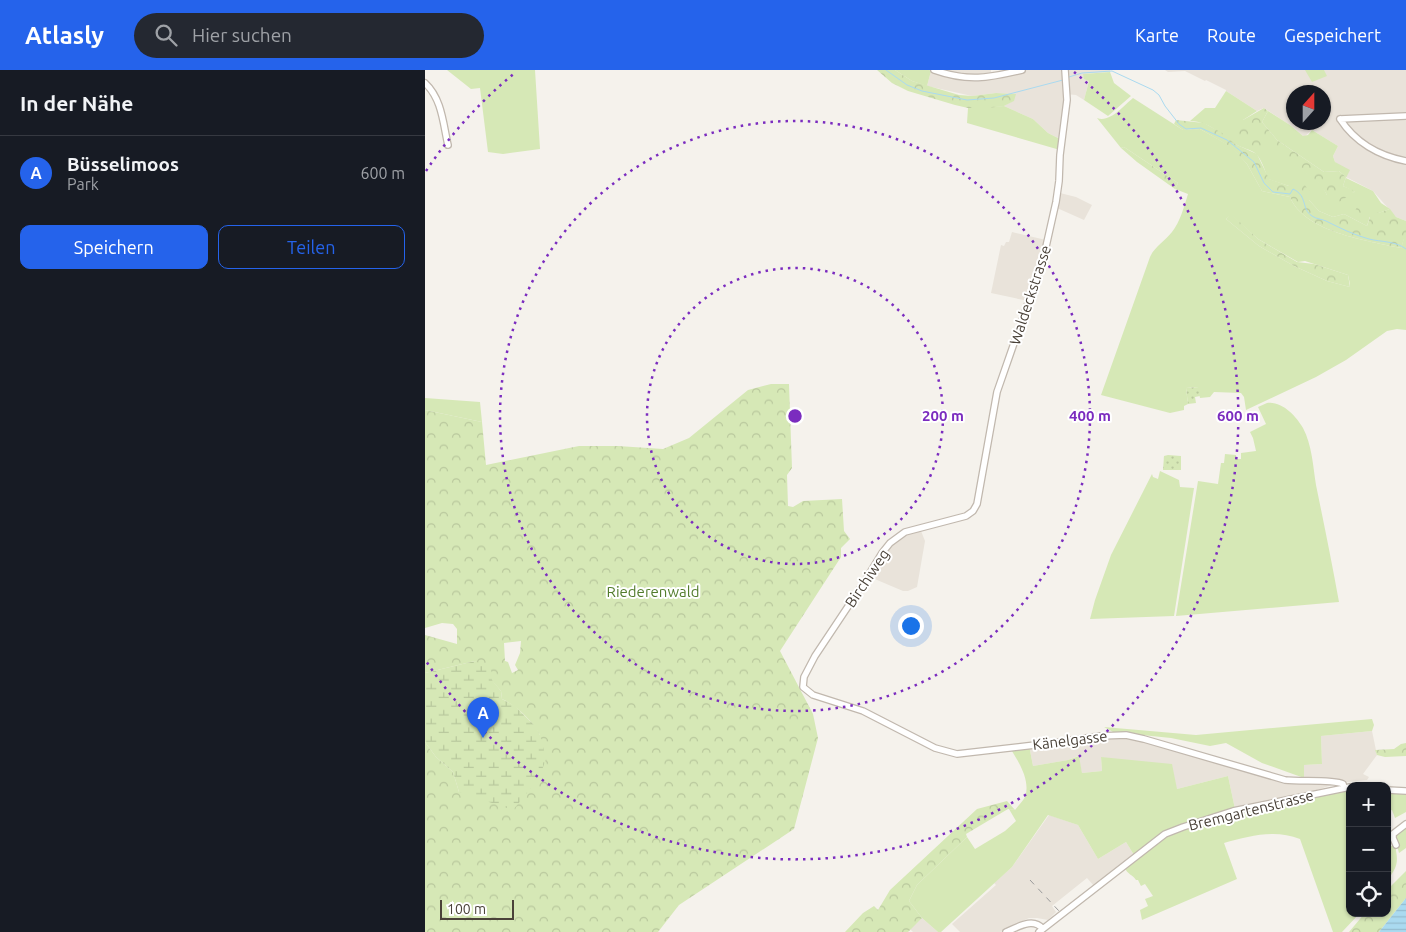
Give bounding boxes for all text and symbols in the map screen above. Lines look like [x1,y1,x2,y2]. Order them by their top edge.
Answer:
search box [134,13,484,58]
icon: search [152,21,180,49]
text: Atlasly [25,22,104,49]
text: Hier suchen [192,24,292,46]
text: Karte [1135,25,1179,45]
text: Route [1207,25,1256,45]
text: Gespeichert [1284,25,1381,45]
north arrow [1286,85,1331,130]
text: In der Nähe [20,91,133,115]
text: Büsselimoos [67,153,179,175]
text: A [30,164,42,182]
text: 600 m [360,164,405,182]
text: Park [67,175,99,193]
button: Speichern [20,225,208,269]
button: Teilen [218,225,405,269]
street label: Waldeckstrasse [1006,243,1054,347]
centre of rings [786,407,804,425]
text: 200 m [922,407,964,424]
text: 400 m [1069,407,1111,424]
text: 600 m [1217,407,1259,424]
street label: Birchiweg [841,546,893,610]
park label: Riederenwald [607,583,699,600]
your location [898,613,924,639]
pin: A [467,697,499,738]
street label: Känelgasse [1032,727,1108,753]
map controls [1346,782,1391,917]
button: + [1346,782,1391,827]
street label: Bremgartenstrasse [1187,786,1315,834]
button: − [1346,827,1391,872]
button: locate [1346,872,1391,917]
scale bar [440,897,514,920]
text: 100 m [447,901,486,917]

